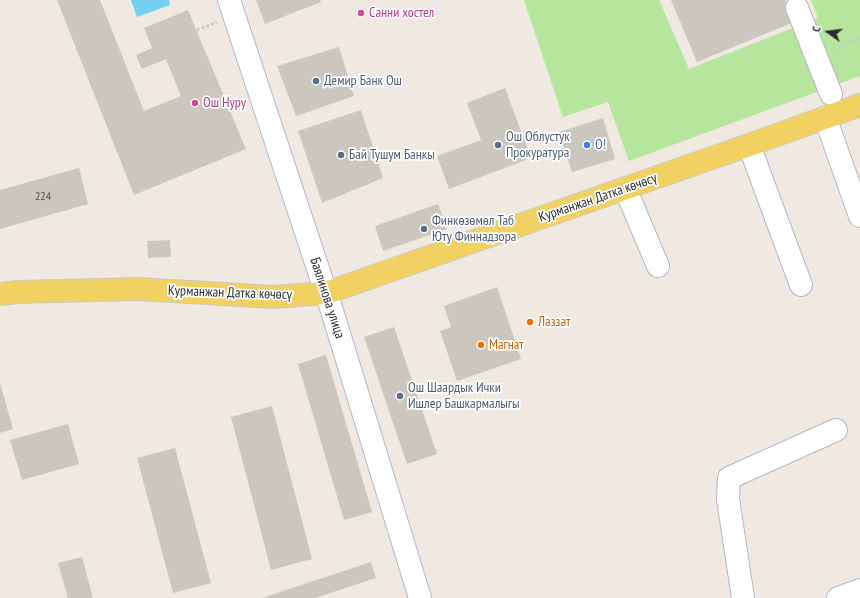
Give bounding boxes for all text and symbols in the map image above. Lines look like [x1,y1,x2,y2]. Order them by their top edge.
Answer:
place label: Санни хостел [369,5,434,21]
marker: Санни хостел [356,8,366,18]
north arrow [808,12,848,52]
text: С [809,25,824,33]
place label: Демир Банк Ош [324,73,402,89]
marker: Демир Банк Ош [311,76,321,86]
place label: Ош Нуру [203,95,246,111]
marker: Ош Нуру [190,98,200,108]
place label: Ош Облустук Прокуратура [506,129,570,162]
place label: О! [595,137,606,153]
marker: Ош Облустук Прокуратура [493,140,503,150]
marker: О! [582,140,592,150]
place label: Бай Тушум Банкы [349,147,435,163]
marker: Бай Тушум Банкы [336,150,346,160]
street label: Курманжан Датка көчөсү [537,170,659,226]
house number: 224 [35,190,51,204]
place label: Финкөзөмөл Таб Юту Финнадзора [432,213,516,246]
marker: Финкөзөмөл Таб Юту Финнадзора [419,224,429,234]
street label: Баялинова улица [306,255,348,341]
street label: Курманжан Датка көчөсү [168,282,292,304]
place label: Лаззат [538,314,571,330]
marker: Лаззат [525,317,535,327]
place label: Магнат [489,337,524,353]
marker: Магнат [476,340,486,350]
place label: Ош Шаардык Ички Ишлер Башкармалыгы [408,380,520,412]
marker: Ош Шаардык Ички Ишлер Башкармалыгы [395,391,405,401]

